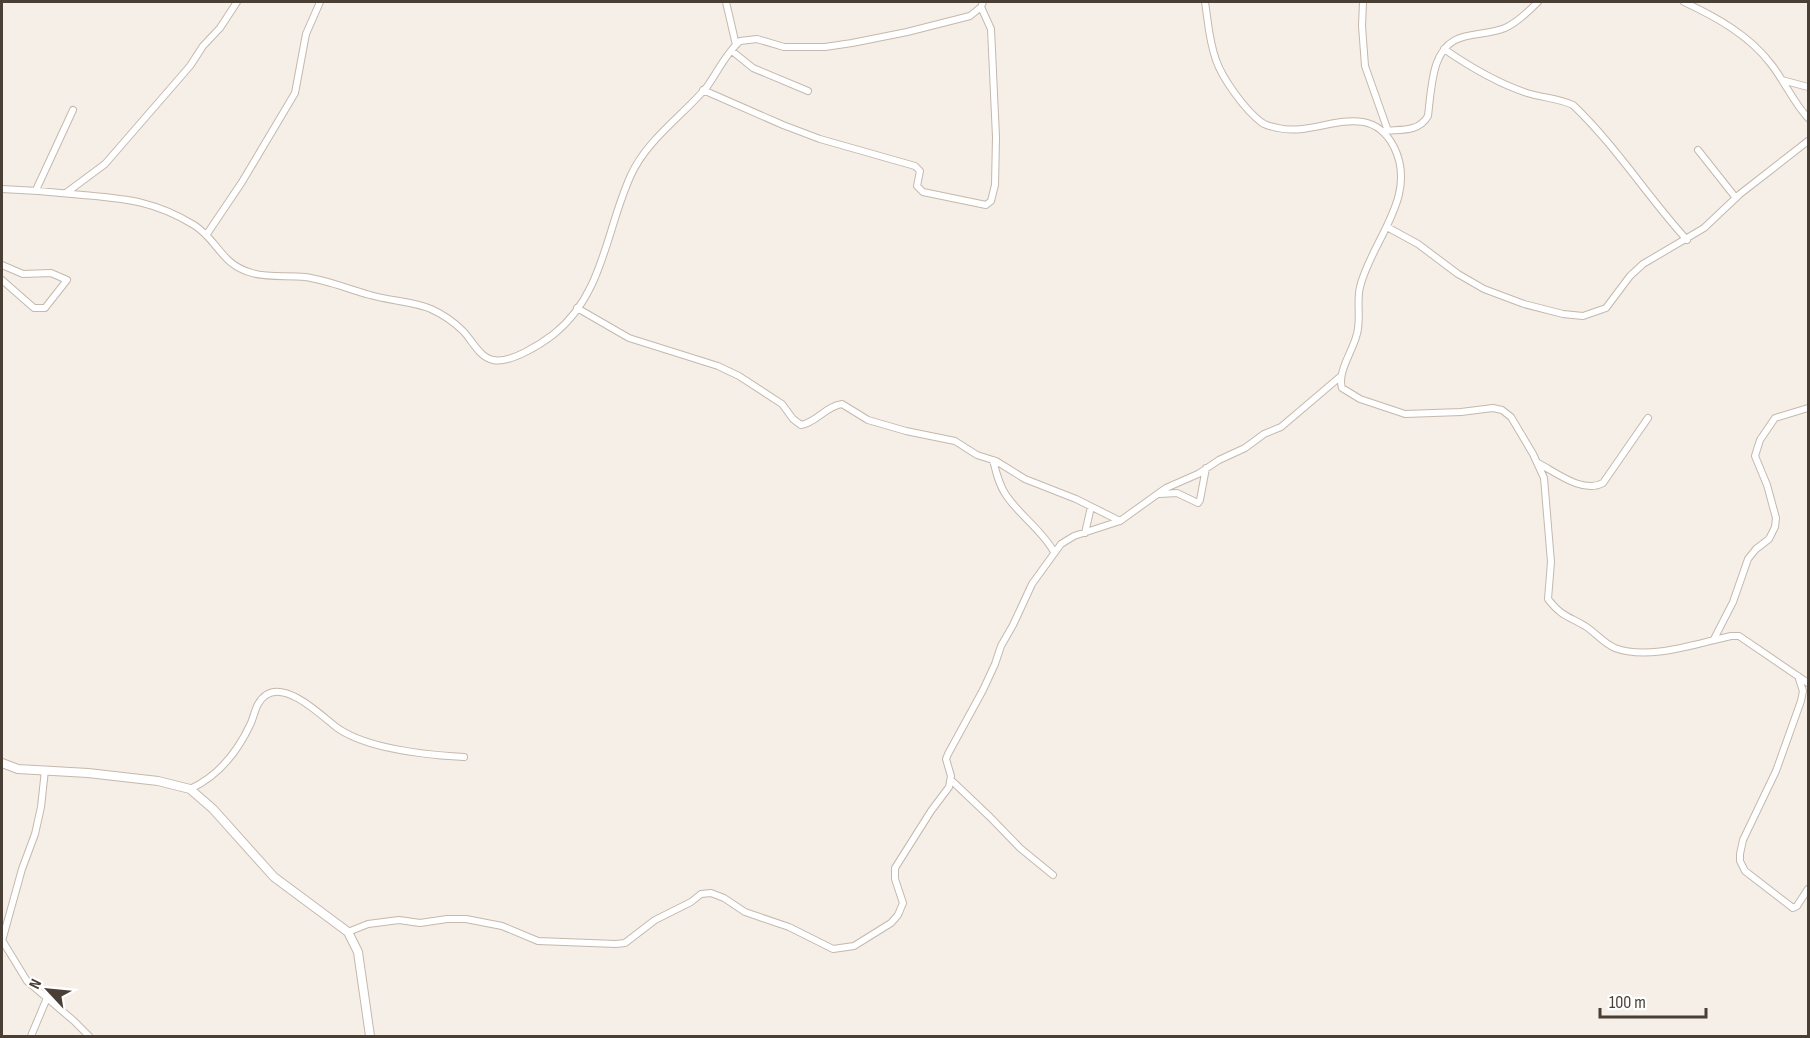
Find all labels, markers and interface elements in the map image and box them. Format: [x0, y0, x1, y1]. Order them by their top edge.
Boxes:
north arrow [18, 960, 78, 1020]
text: N [25, 976, 46, 992]
scale bar [1600, 981, 1706, 1019]
text: 100 m [1609, 992, 1646, 1013]

